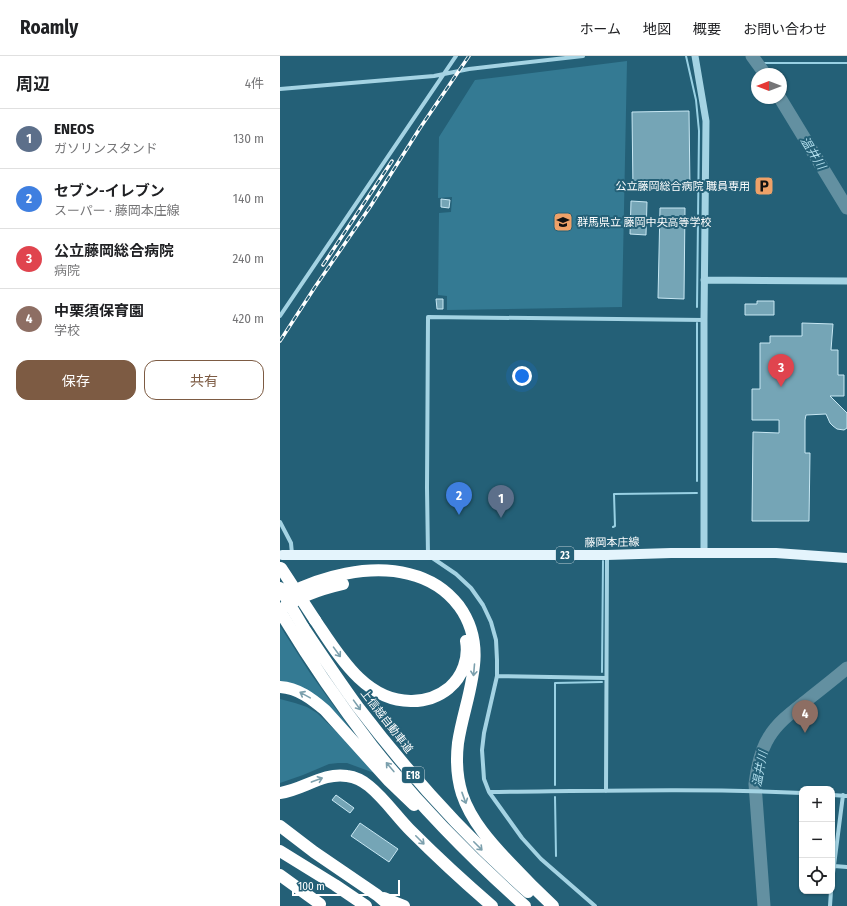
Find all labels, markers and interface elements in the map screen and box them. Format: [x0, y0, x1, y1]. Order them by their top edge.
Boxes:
text: Roamly [20, 16, 78, 39]
text: ホーム [579, 21, 621, 38]
text: 地図 [643, 21, 671, 38]
text: 概要 [693, 21, 721, 38]
text: お問い合わせ [743, 21, 827, 38]
north arrow [751, 68, 787, 104]
text: 周辺 [16, 74, 50, 95]
text: 4件 [245, 76, 264, 91]
text: ENEOS [54, 120, 94, 138]
text: 1 [26, 131, 32, 146]
text: 130 m [233, 131, 264, 146]
water label: 温井川 [798, 134, 830, 174]
text: ガソリンスタンド [54, 141, 158, 156]
parking icon: 公立藤岡総合病院 職員専用 [753, 175, 775, 197]
place label: 公立藤岡総合病院 職員専用 [615, 180, 750, 193]
text: セブン-イレブン [54, 182, 165, 200]
text: 2 [26, 191, 32, 206]
text: 140 m [233, 191, 264, 206]
text: スーパー · 藤岡本庄線 [54, 203, 180, 218]
school or university icon: 群馬県立 藤岡中央高等学校 [552, 211, 574, 233]
place label: 群馬県立 藤岡中央高等学校 [577, 216, 712, 229]
text: 公立藤岡総合病院 [54, 242, 174, 260]
text: 3 [26, 251, 32, 266]
text: 240 m [232, 251, 264, 266]
text: 病院 [54, 263, 80, 278]
text: 中栗須保育園 [54, 302, 144, 320]
text: 4 [26, 311, 32, 326]
text: 420 m [232, 311, 264, 326]
text: 学校 [54, 323, 80, 338]
pin: 3 [768, 354, 794, 387]
button: 保存 [16, 360, 136, 400]
button: 共有 [144, 360, 264, 400]
your location [512, 366, 532, 386]
pin: 2 [446, 482, 472, 515]
pin: 1 [488, 485, 514, 518]
street label: 藤岡本庄線 [584, 536, 640, 549]
road number: 23 [556, 547, 574, 563]
one-way arrow [333, 646, 341, 657]
one-way arrow [470, 664, 478, 677]
street label: 上信越自動車道 [358, 687, 415, 756]
one-way arrow [299, 691, 311, 699]
one-way arrow [353, 700, 361, 711]
pin: 4 [792, 700, 818, 733]
water label: 温井川 [750, 748, 771, 788]
one-way arrow [386, 762, 395, 772]
road number: E18 [402, 767, 424, 783]
one-way arrow [310, 776, 322, 784]
map controls [799, 786, 835, 894]
button: + [799, 786, 835, 822]
one-way arrow [461, 791, 468, 804]
button: − [799, 822, 835, 858]
one-way arrow [415, 835, 425, 845]
one-way arrow [473, 841, 483, 851]
button: locate [799, 858, 835, 894]
scale bar [292, 878, 400, 897]
text: 100 m [298, 880, 325, 893]

